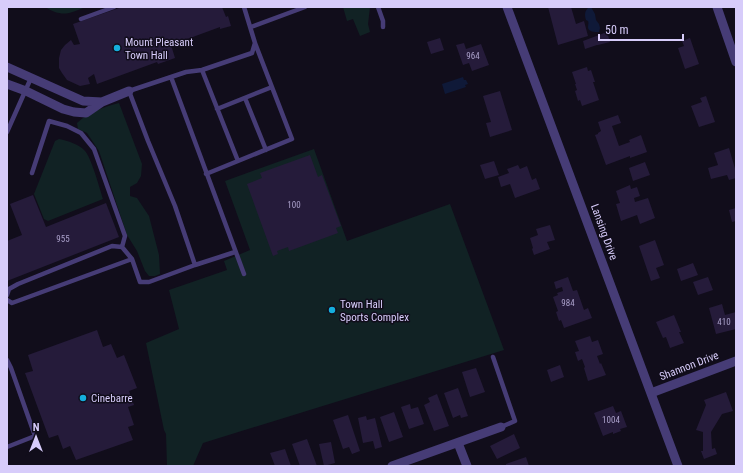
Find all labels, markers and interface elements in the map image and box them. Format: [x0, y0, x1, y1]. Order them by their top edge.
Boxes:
scale bar [599, 16, 683, 42]
text: 50 m [605, 23, 629, 37]
place label: Mount Pleasant Town Hall [125, 36, 193, 62]
marker: Mount Pleasant Town Hall [112, 43, 122, 53]
house number: 964 [466, 51, 480, 61]
house number: 100 [287, 200, 301, 210]
street label: Lansing Drive [588, 202, 620, 262]
house number: 955 [56, 234, 70, 244]
place label: Town Hall Sports Complex [340, 298, 409, 324]
house number: 984 [561, 298, 575, 308]
marker: Town Hall Sports Complex [327, 305, 337, 315]
house number: 410 [717, 317, 731, 327]
street label: Shannon Drive [658, 349, 720, 383]
place label: Cinebarre [91, 392, 133, 405]
marker: Cinebarre [78, 393, 88, 403]
house number: 1004 [602, 415, 620, 425]
north arrow [16, 417, 56, 457]
text: N [33, 421, 40, 434]

